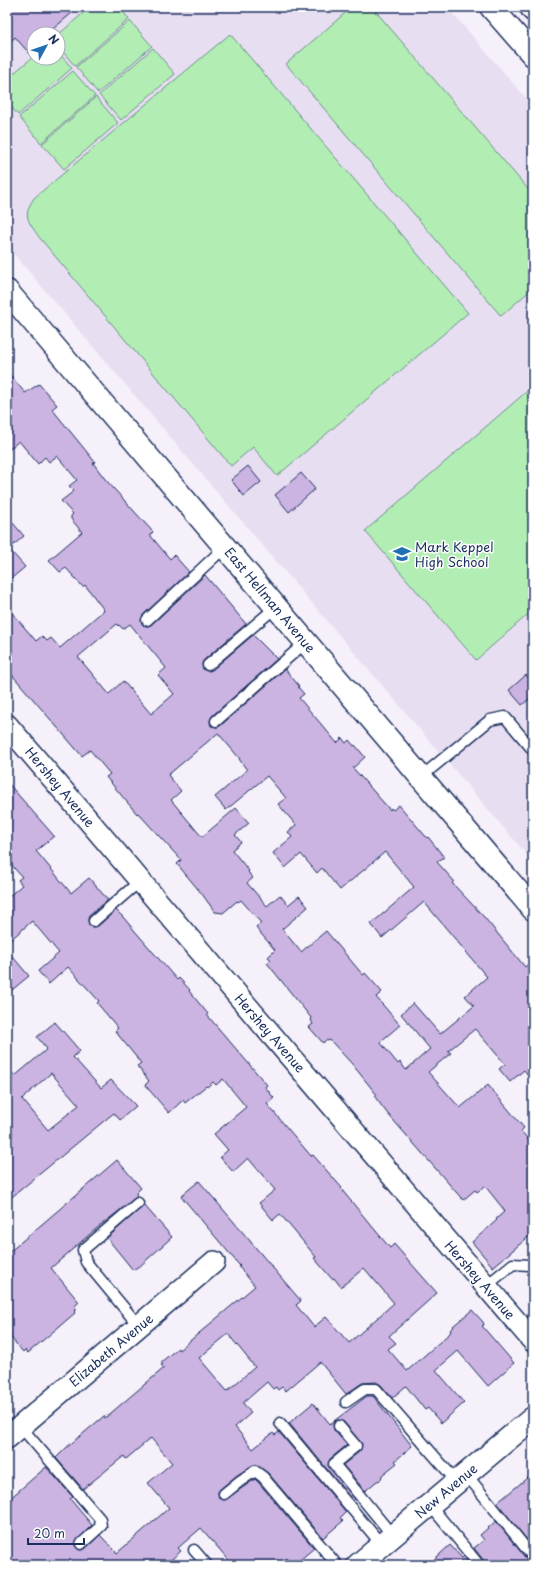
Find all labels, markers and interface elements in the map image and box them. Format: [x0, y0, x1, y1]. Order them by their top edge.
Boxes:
north arrow [26, 26, 66, 66]
text: N [45, 30, 64, 48]
place label: Mark Keppel High School [415, 537, 494, 571]
street label: East Hellman Avenue [221, 543, 320, 656]
school or university icon: Mark Keppel High School [392, 544, 412, 564]
street label: Hershey Avenue [21, 743, 100, 831]
street label: Hershey Avenue [231, 989, 310, 1076]
street label: Hershey Avenue [441, 1236, 520, 1323]
street label: Elizabeth Avenue [65, 1309, 157, 1390]
street label: New Avenue [410, 1459, 481, 1522]
scale bar [28, 1520, 84, 1546]
text: 20 m [34, 1524, 65, 1542]

